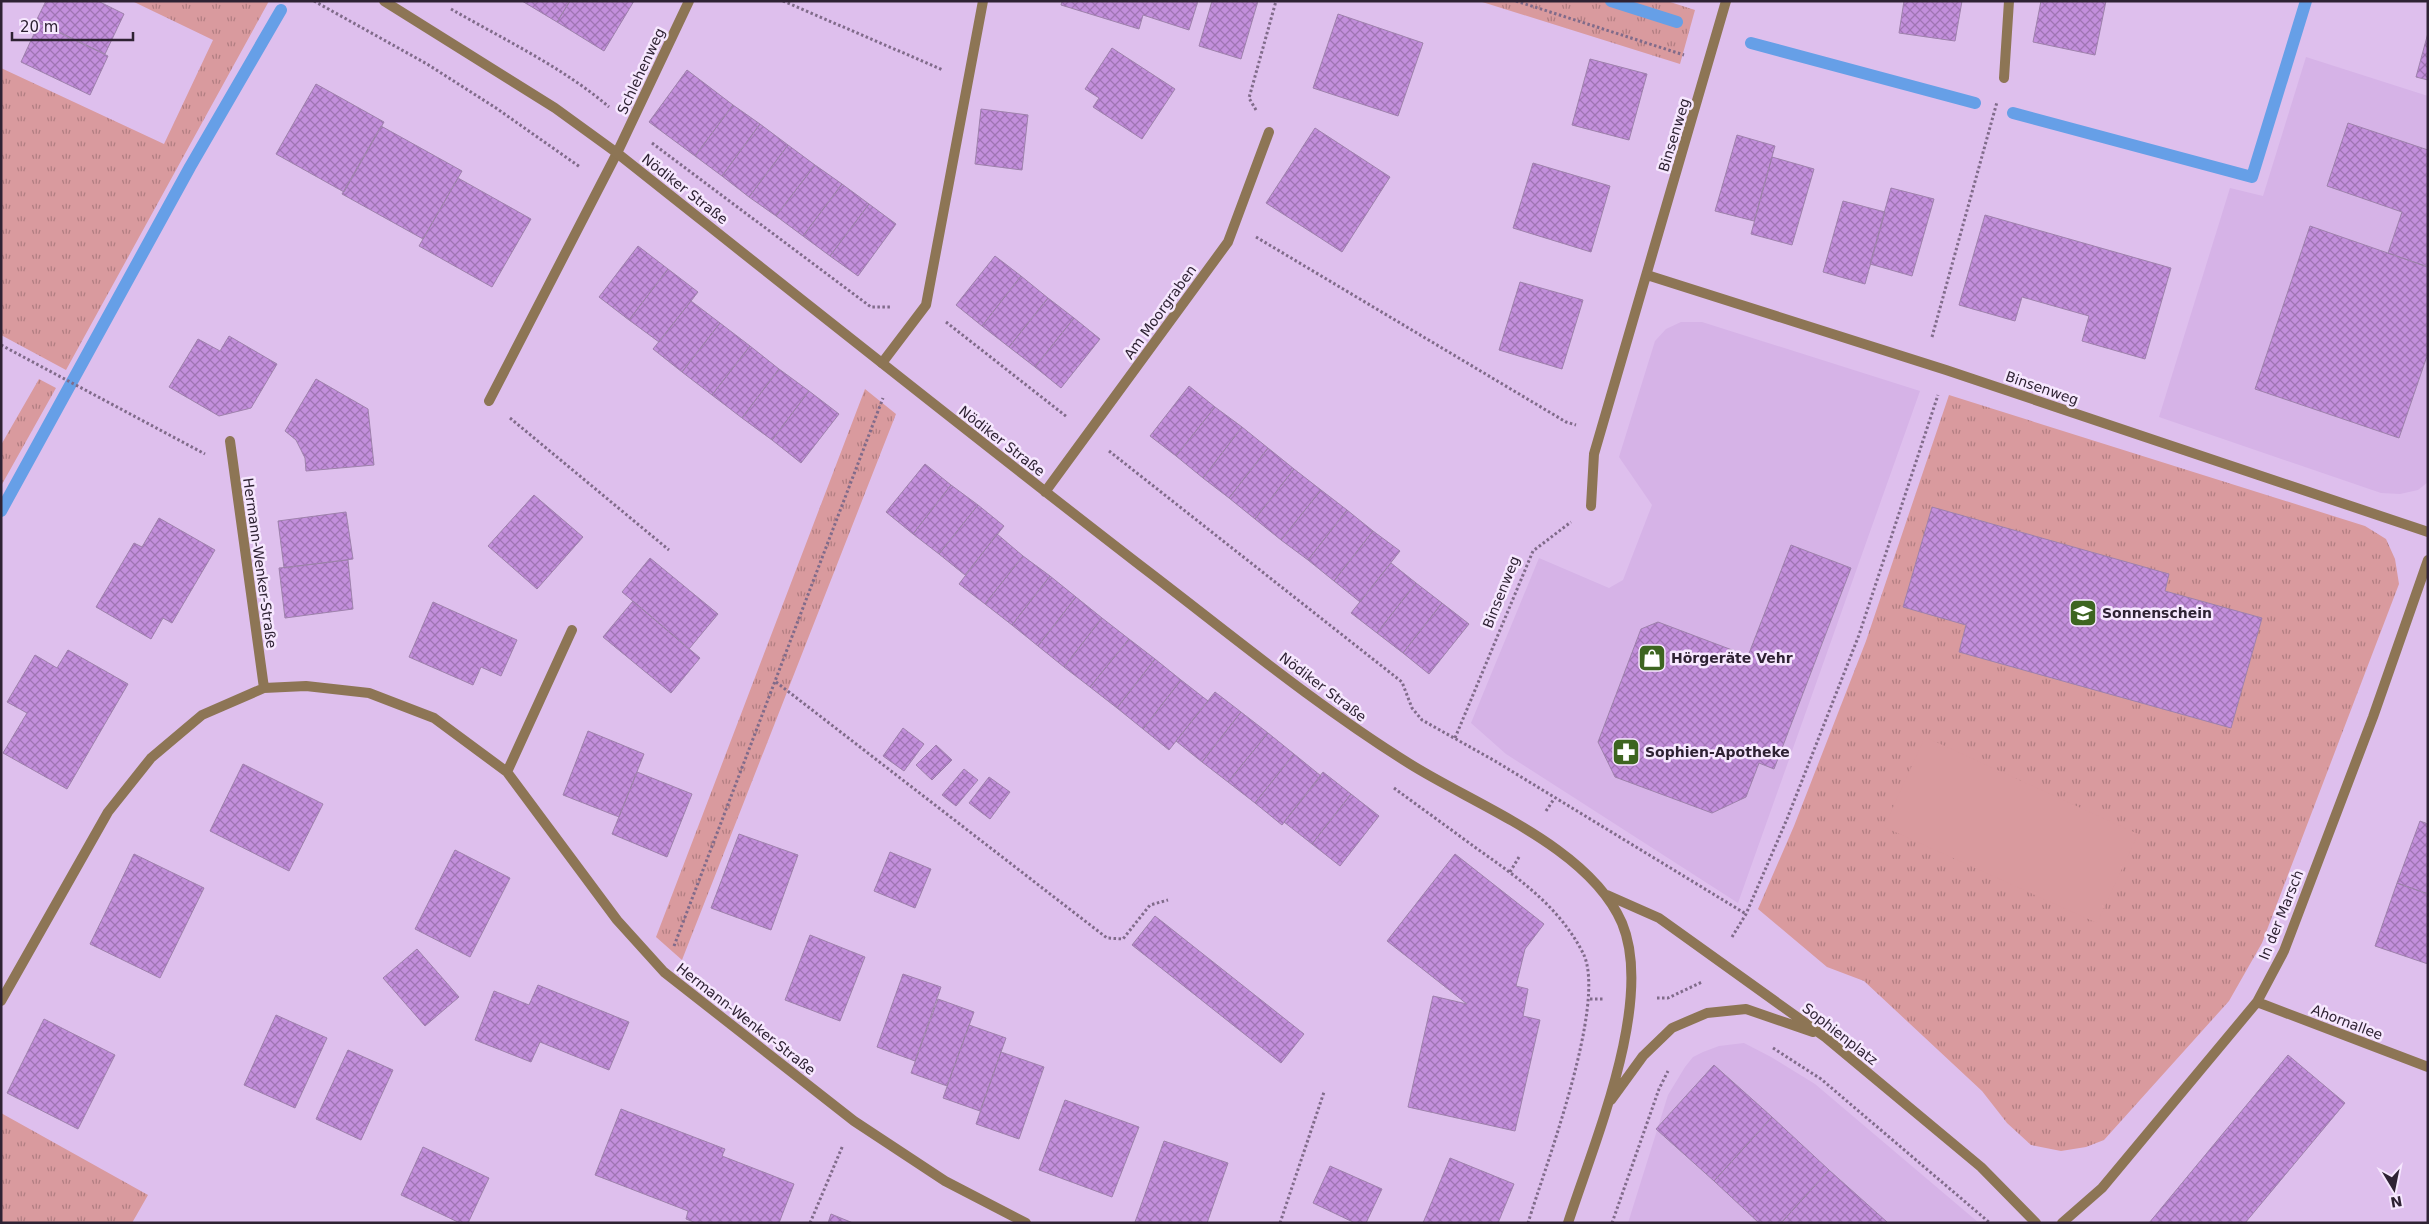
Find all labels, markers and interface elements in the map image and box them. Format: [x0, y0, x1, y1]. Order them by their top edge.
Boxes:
scale bar [12, 10, 134, 42]
text: 20 m [20, 18, 58, 36]
street label: Schlehenweg [614, 25, 668, 117]
street label: Binsenweg [1655, 96, 1693, 174]
street label: Nödiker Straße [639, 151, 731, 227]
street label: Am Moorgraben [1121, 262, 1199, 362]
street label: Binsenweg [2003, 368, 2081, 408]
street label: Nödiker Straße [956, 403, 1048, 479]
street label: Hermann-Wenker-Straße [240, 477, 280, 649]
street label: Binsenweg [1479, 554, 1523, 630]
school or university icon: Sonnenschein [2068, 598, 2098, 628]
place label: Sonnenschein [2102, 605, 2212, 621]
shop icon: Hörgeräte Vehr [1637, 643, 1667, 673]
street label: Nödiker Straße [1277, 649, 1369, 725]
place label: Hörgeräte Vehr [1671, 650, 1793, 666]
pharmacy icon: Sophien-Apotheke [1611, 737, 1641, 767]
place label: Sophien-Apotheke [1645, 744, 1790, 760]
street label: In der Marsch [2256, 868, 2306, 962]
street label: Hermann-Wenker-Straße [673, 960, 819, 1078]
street label: Sophienplatz [1799, 1000, 1881, 1068]
street label: Ahornallee [2309, 1001, 2385, 1043]
north arrow [2369, 1164, 2419, 1214]
text: N [2389, 1193, 2403, 1211]

